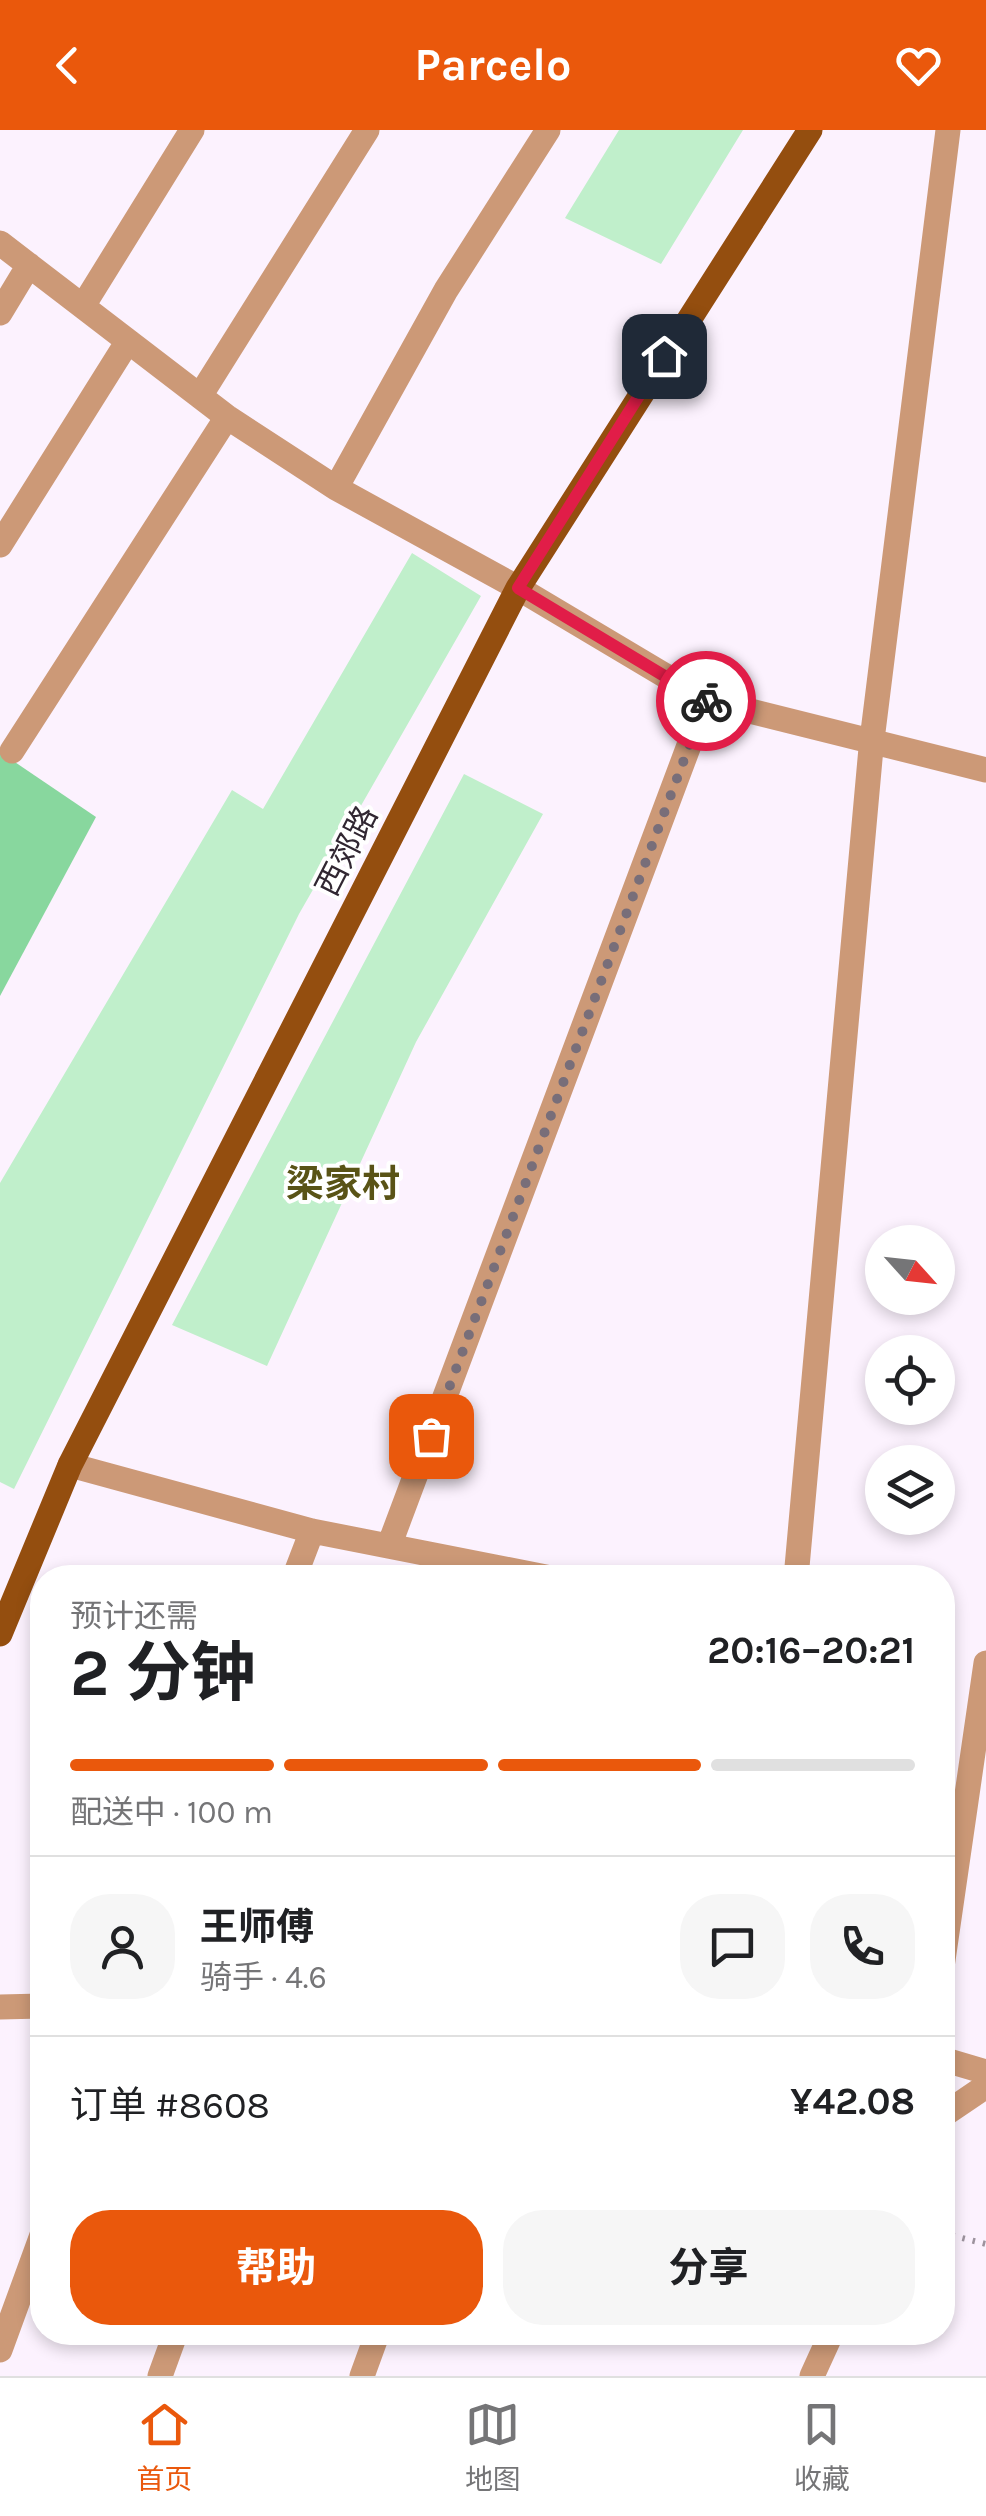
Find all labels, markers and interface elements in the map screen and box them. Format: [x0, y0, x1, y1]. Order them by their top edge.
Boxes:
icon: back [40, 38, 95, 93]
icon: heart [891, 38, 946, 93]
text: Parcelo [415, 39, 571, 91]
pin [622, 314, 707, 399]
icon: home [637, 329, 692, 384]
courier [656, 651, 756, 751]
icon: bike [679, 674, 734, 729]
street label: 西郊路 [309, 800, 385, 902]
district label: 梁家村 [286, 1162, 400, 1207]
north arrow [865, 1225, 955, 1315]
map controls [865, 1225, 955, 1535]
button: locate [865, 1335, 955, 1425]
pin [389, 1394, 474, 1479]
icon: bag [404, 1409, 459, 1464]
button: layers [865, 1445, 955, 1535]
text: 预计还需 [70, 1598, 198, 1635]
text: 20:16–20:21 [707, 1628, 915, 1673]
text: 2 分钟 [70, 1635, 256, 1711]
text: 配送中 · 100 m [70, 1794, 273, 1831]
button: person [70, 1894, 175, 1999]
button: chat [680, 1894, 785, 1999]
button: phone [810, 1894, 915, 1999]
text: 王师傅 [200, 1905, 314, 1950]
text: 骑手 · 4.6 [200, 1959, 327, 1996]
text: ¥42.08 [790, 2079, 915, 2124]
text: 订单 #8608 [70, 2083, 270, 2128]
button: 帮助 [70, 2210, 483, 2325]
button: 分享 [503, 2210, 915, 2325]
tab: 首页 [136, 2397, 192, 2497]
tab: 地图 [465, 2397, 521, 2497]
tab: 收藏 [794, 2397, 850, 2497]

